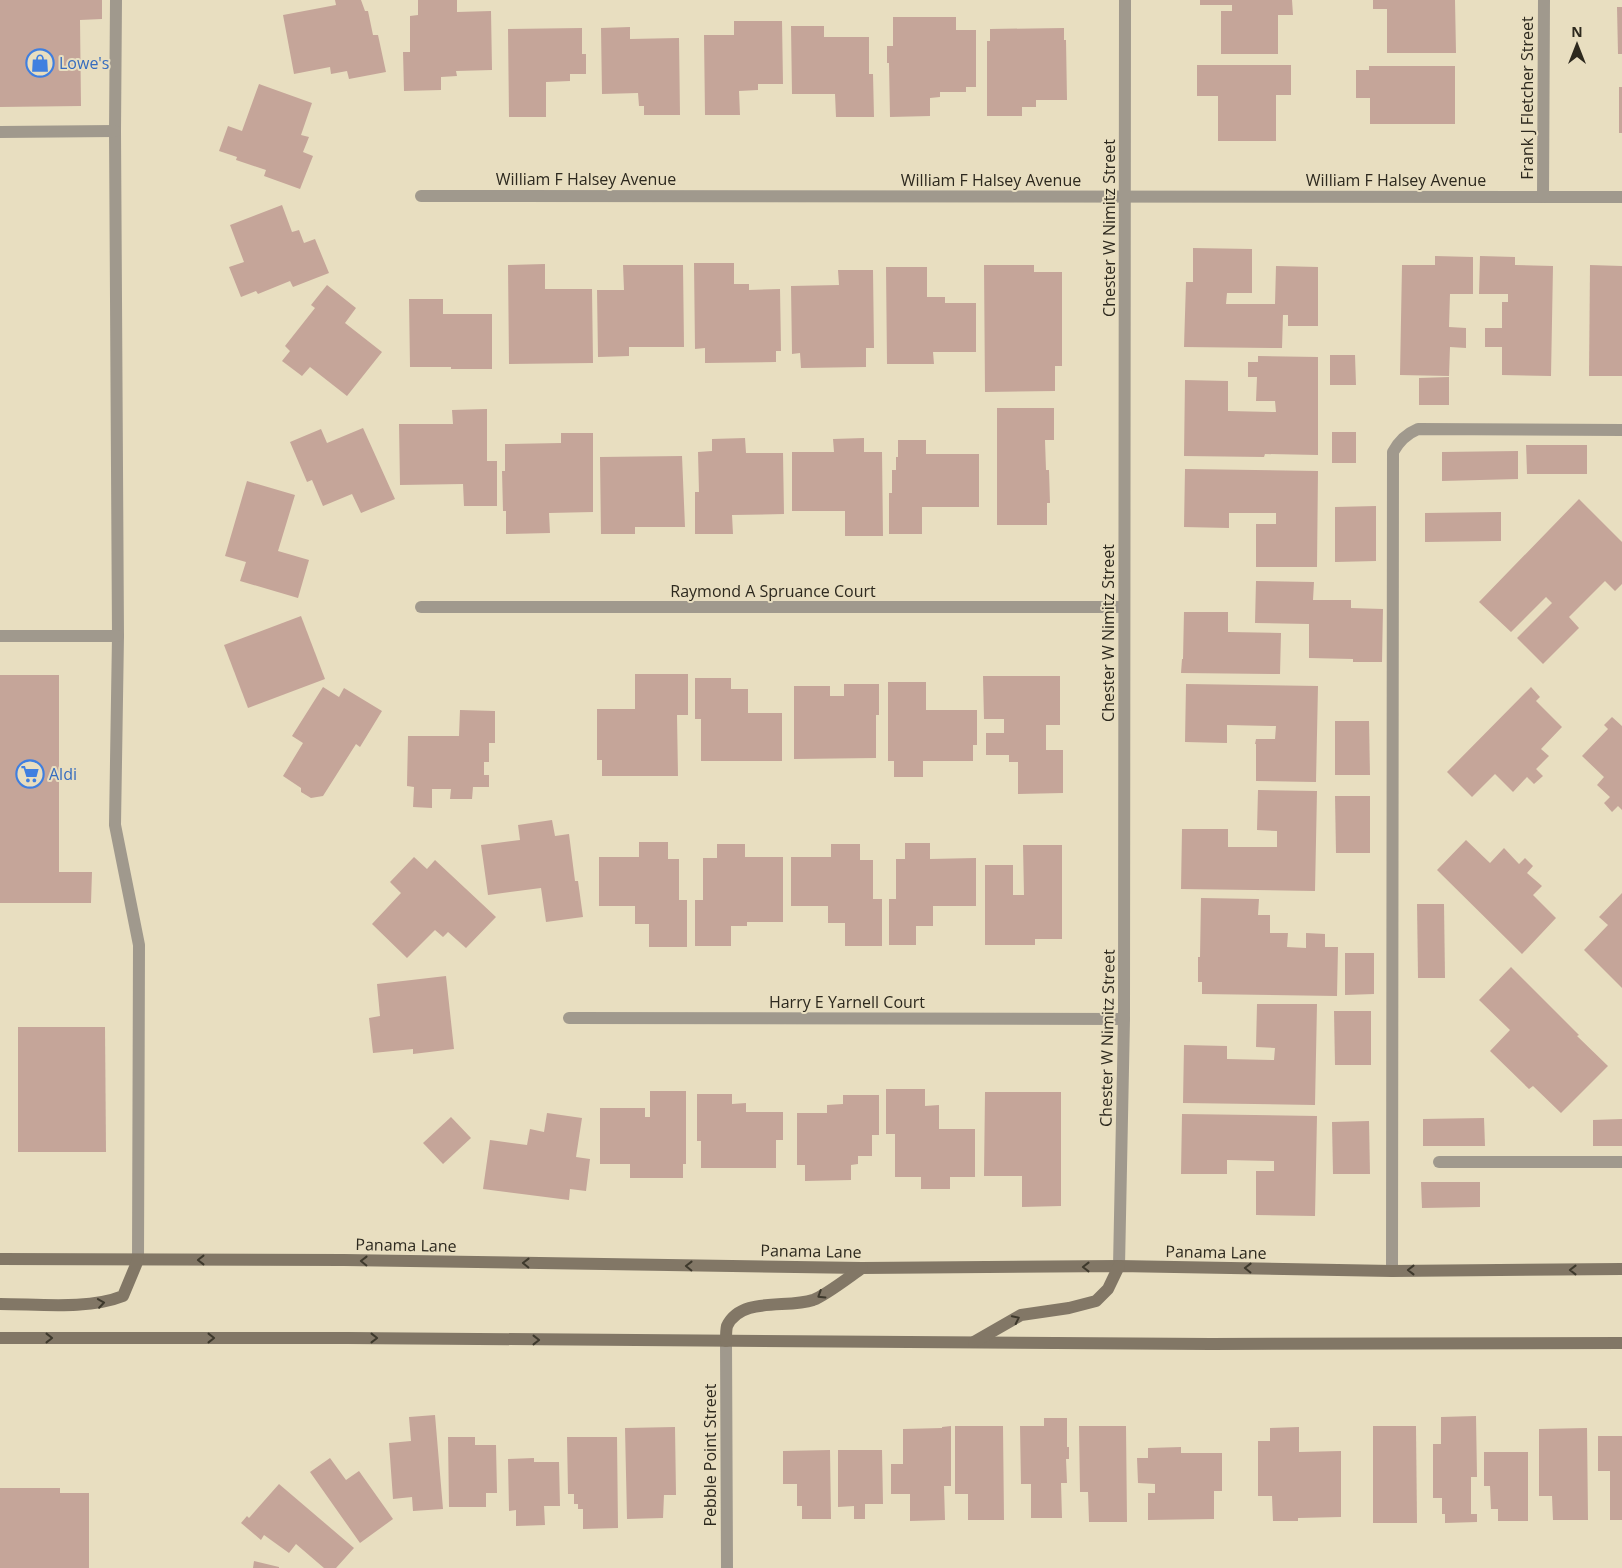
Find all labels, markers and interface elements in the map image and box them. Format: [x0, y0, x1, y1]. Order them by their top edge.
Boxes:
street label: Frank J Fletcher Street [1516, 16, 1538, 180]
north arrow [1552, 20, 1602, 70]
text: N [1571, 22, 1583, 41]
shop icon: Lowe's [25, 48, 55, 78]
place label: Lowe's [59, 52, 110, 74]
street label: Chester W Nimitz Street [1098, 139, 1120, 317]
street label: William F Halsey Avenue [496, 168, 676, 190]
street label: William F Halsey Avenue [901, 169, 1081, 191]
street label: William F Halsey Avenue [1306, 169, 1486, 191]
street label: Chester W Nimitz Street [1097, 544, 1119, 722]
street label: Raymond A Spruance Court [670, 580, 876, 602]
supermarket icon: Aldi [15, 759, 45, 789]
place label: Aldi [49, 763, 77, 785]
street label: Chester W Nimitz Street [1094, 949, 1120, 1127]
street label: Harry E Yarnell Court [769, 991, 925, 1013]
street label: Panama Lane [355, 1233, 457, 1257]
street label: Panama Lane [760, 1239, 862, 1263]
street label: Panama Lane [1165, 1240, 1267, 1264]
one-way arrow [197, 1255, 205, 1265]
one-way arrow [360, 1256, 368, 1266]
one-way arrow [522, 1258, 530, 1268]
one-way arrow [685, 1260, 693, 1271]
one-way arrow [1082, 1262, 1090, 1272]
one-way arrow [1244, 1263, 1252, 1273]
one-way arrow [1407, 1265, 1415, 1276]
one-way arrow [1569, 1265, 1577, 1275]
one-way arrow [817, 1288, 826, 1298]
one-way arrow [97, 1298, 105, 1308]
one-way arrow [1011, 1315, 1020, 1325]
one-way arrow [45, 1333, 53, 1343]
one-way arrow [208, 1333, 215, 1343]
one-way arrow [370, 1333, 378, 1344]
one-way arrow [532, 1335, 540, 1345]
street label: Pebble Point Street [699, 1383, 721, 1527]

